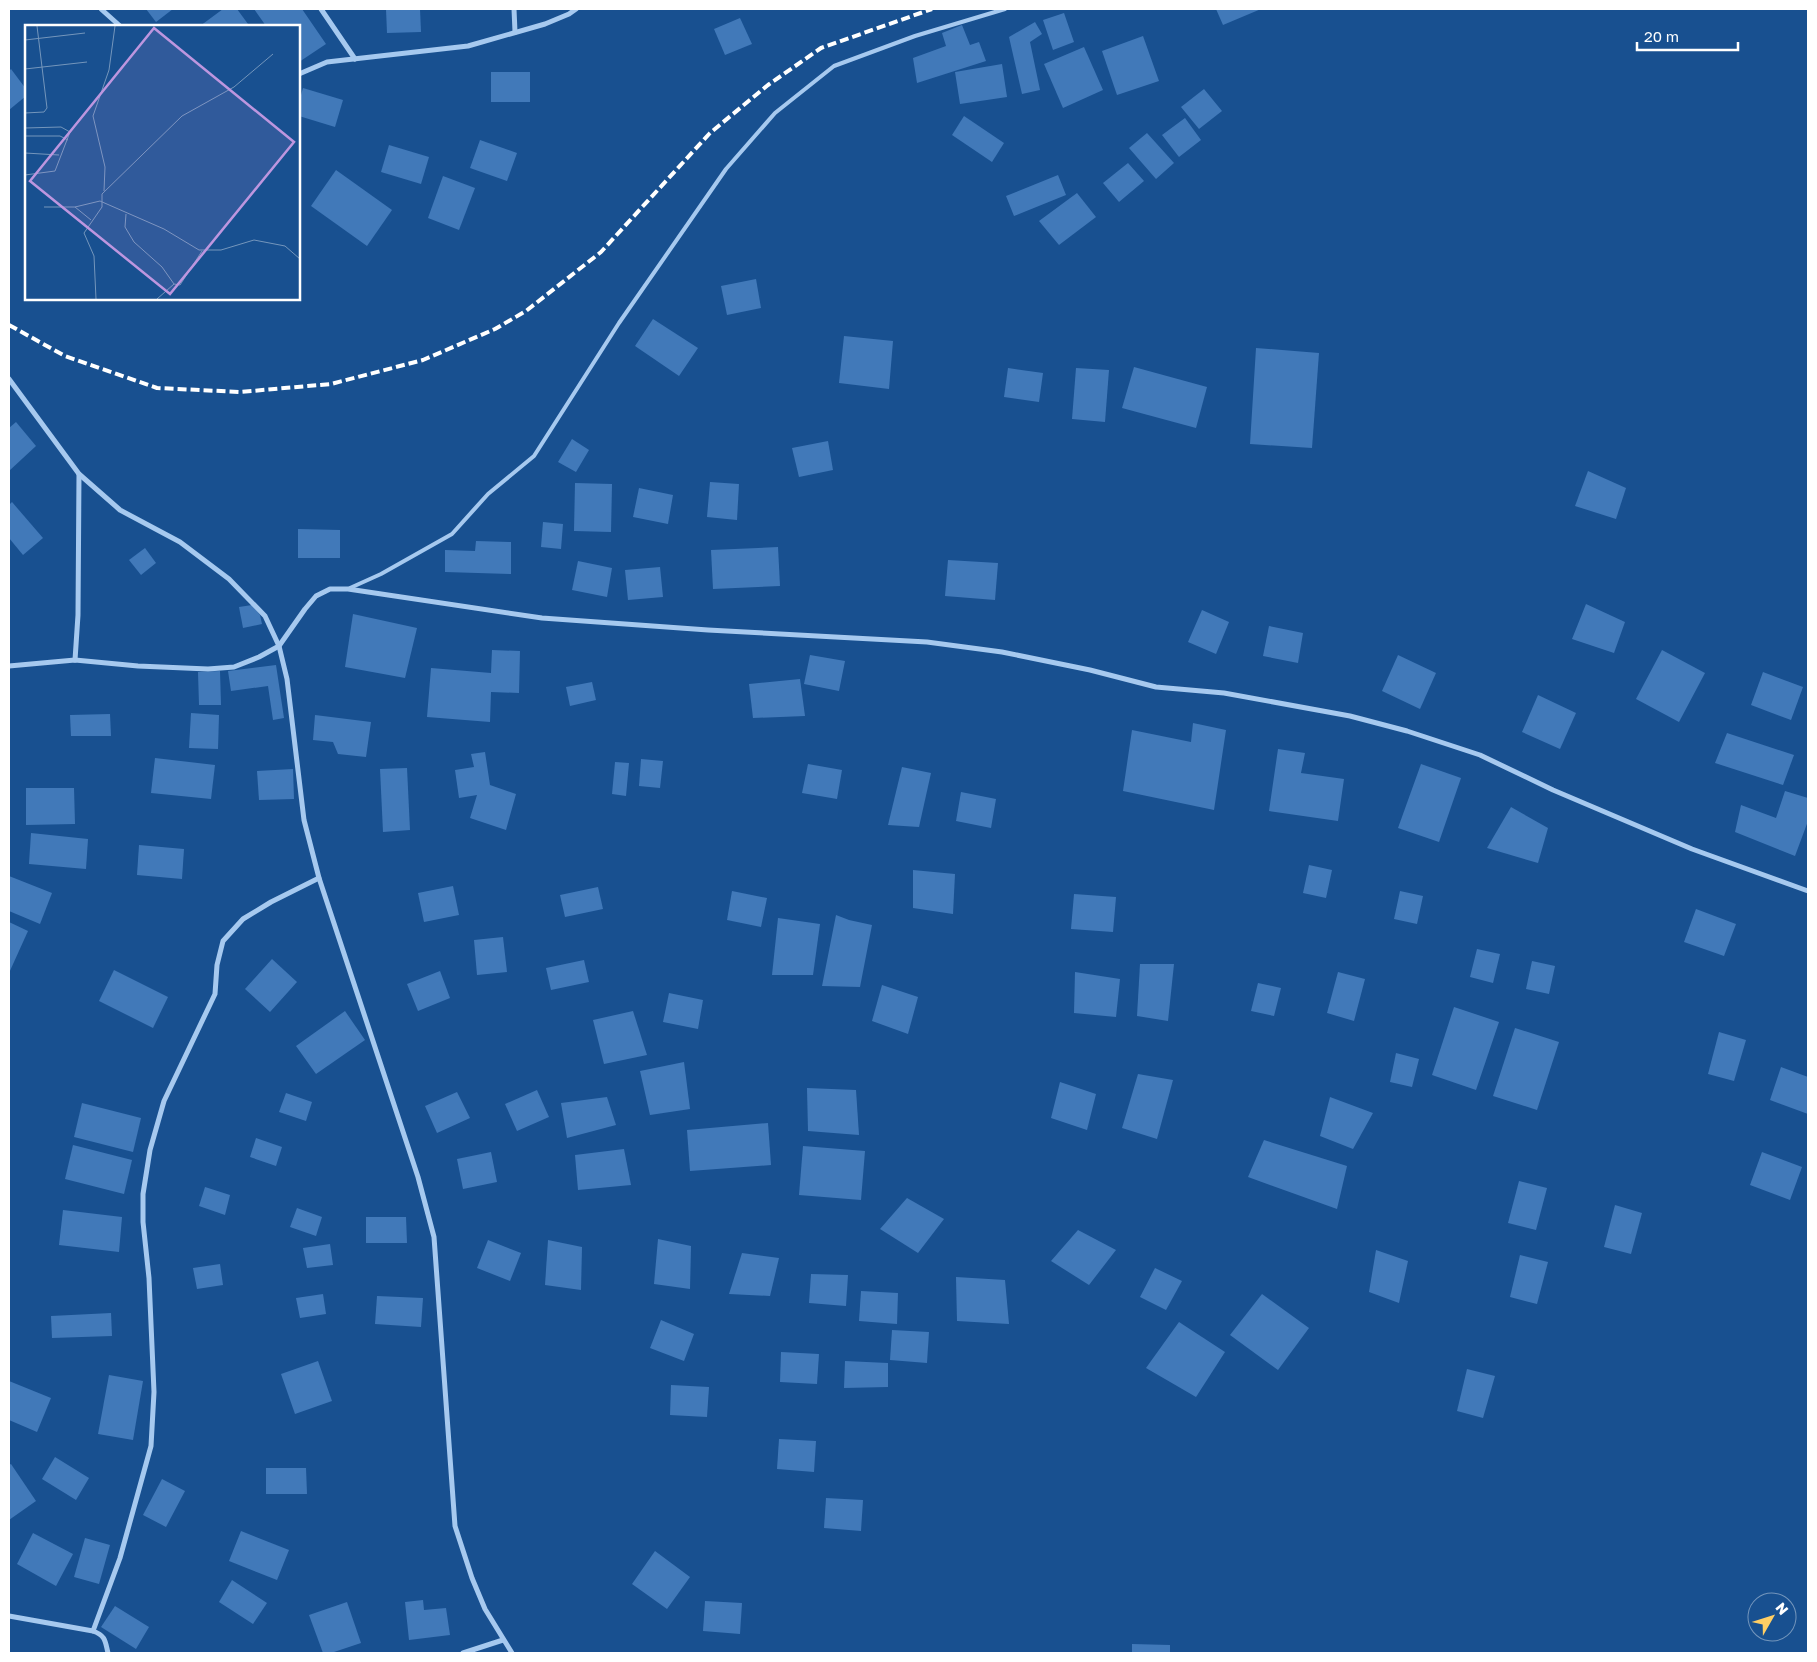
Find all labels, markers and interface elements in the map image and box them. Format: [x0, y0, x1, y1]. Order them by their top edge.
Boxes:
scale bar [1637, 20, 1738, 52]
inset map [25, 25, 300, 300]
text: 20 m [1644, 27, 1679, 45]
north arrow [1747, 1592, 1797, 1642]
text: N [1773, 1599, 1792, 1618]

